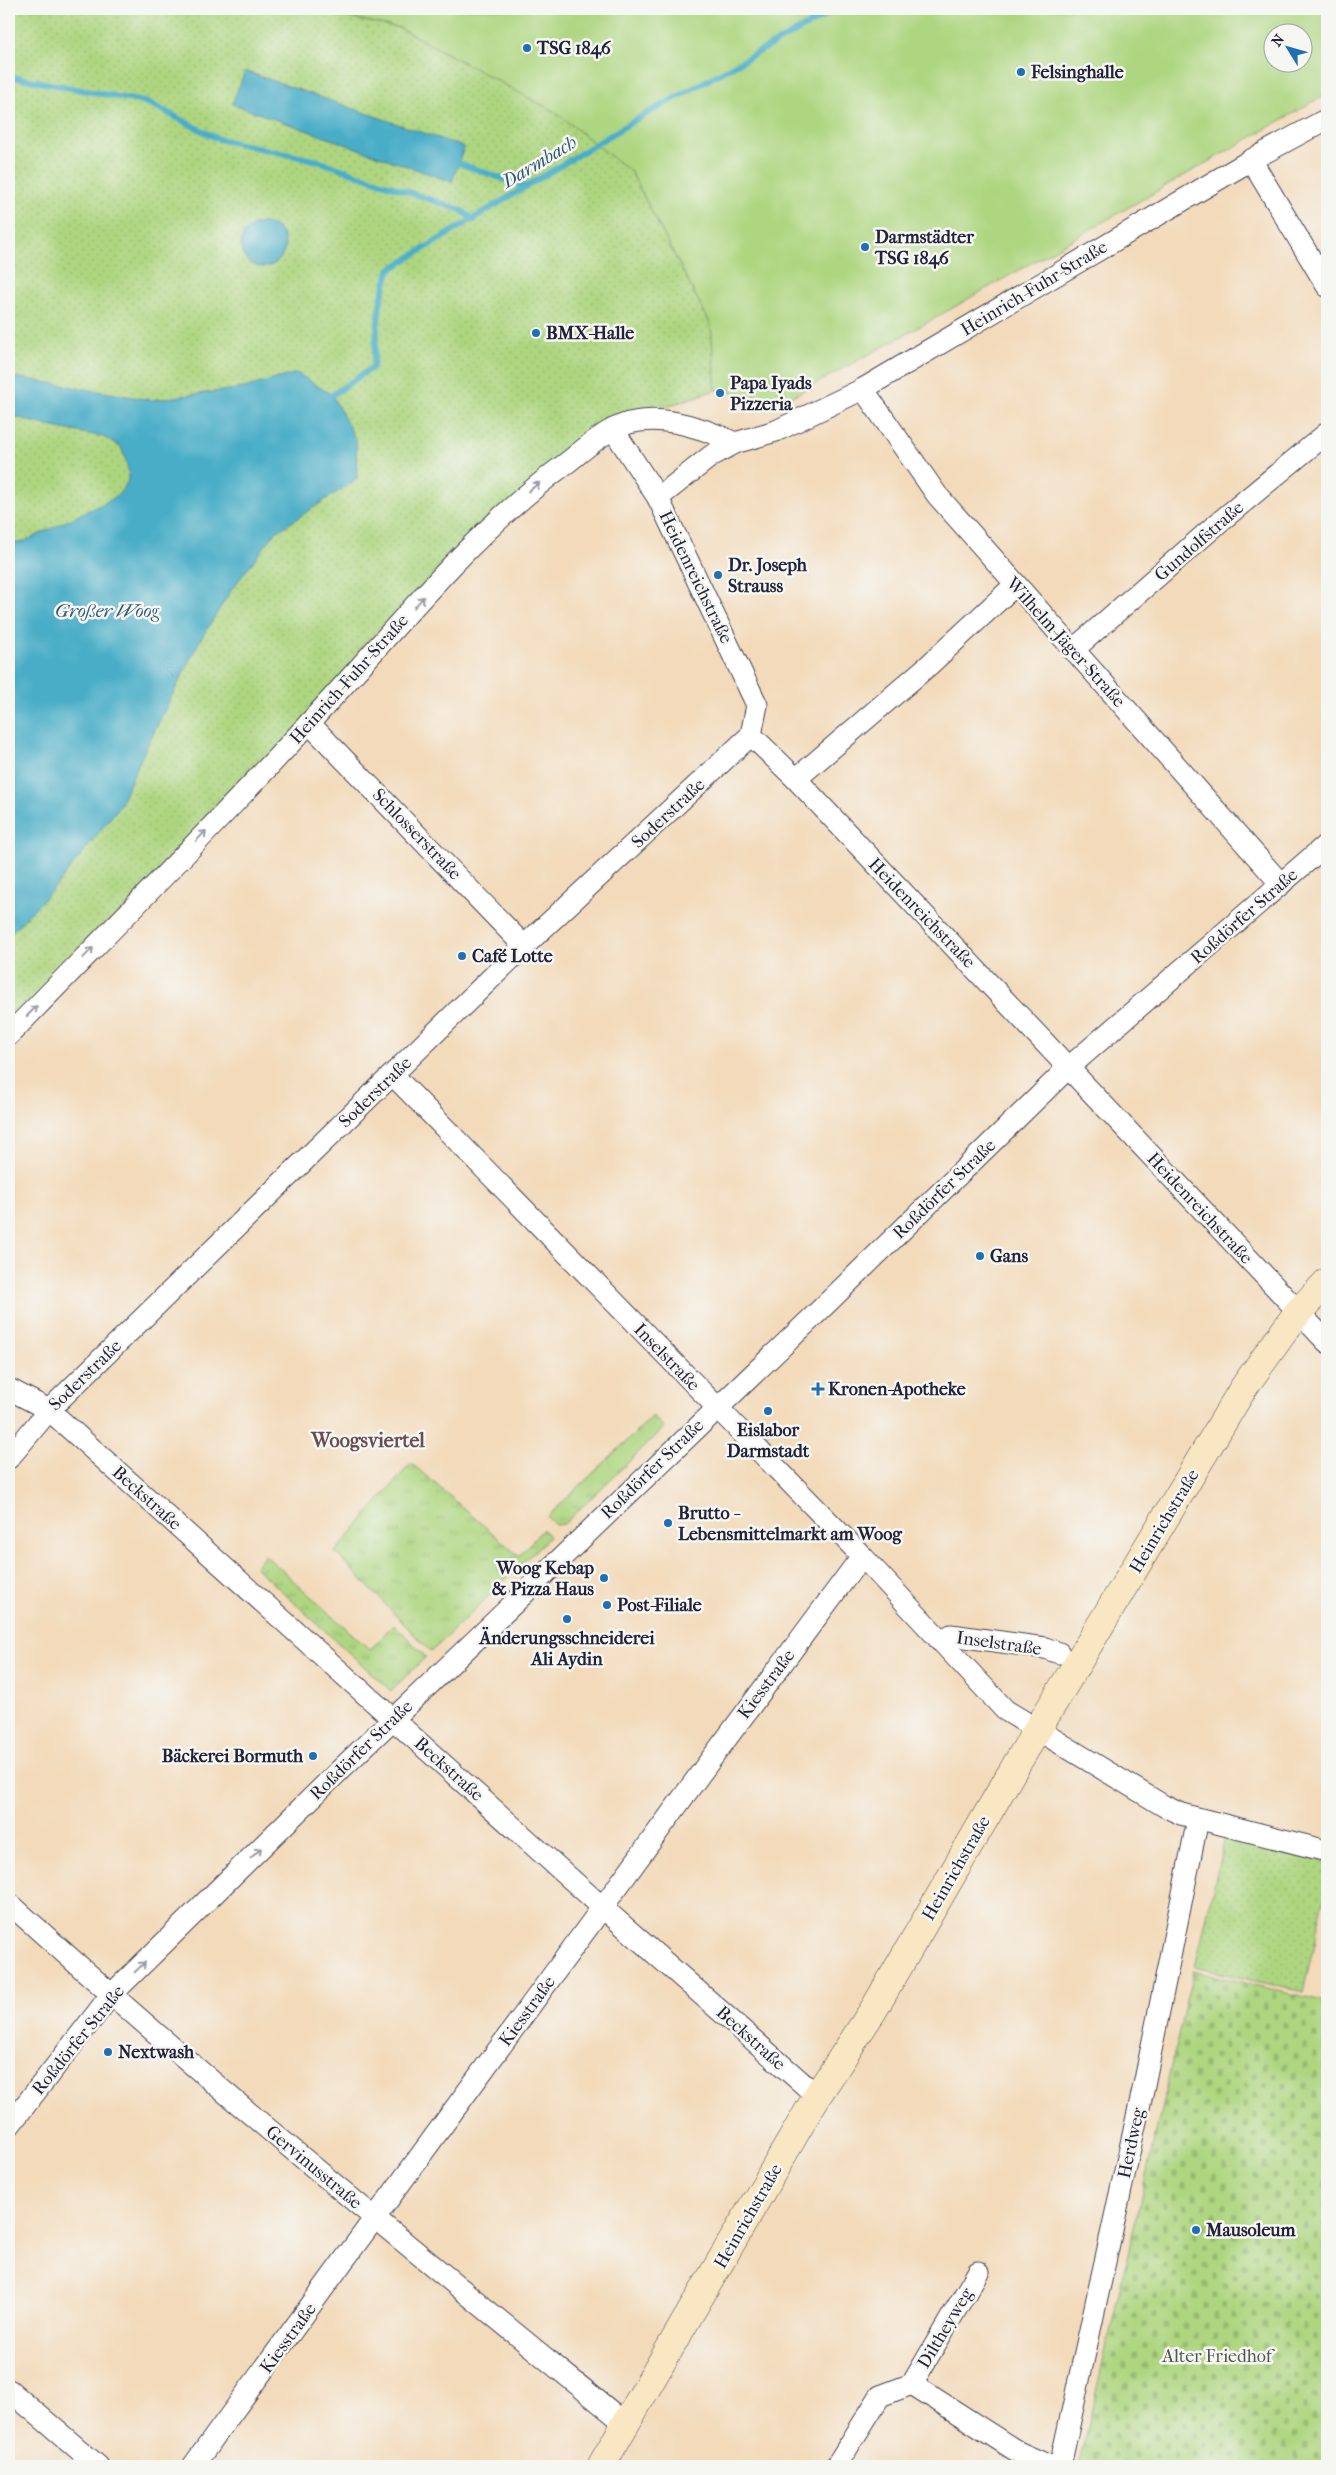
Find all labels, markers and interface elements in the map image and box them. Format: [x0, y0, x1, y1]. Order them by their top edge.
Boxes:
north arrow [1264, 22, 1314, 72]
text: N [1268, 31, 1288, 50]
place label: TSG 1846 [536, 38, 612, 59]
marker: TSG 1846 [521, 42, 533, 54]
place label: Felsinghalle [1030, 62, 1124, 83]
marker: Felsinghalle [1015, 66, 1027, 78]
water label: Darmbach [497, 131, 581, 194]
place label: Darmstädter TSG 1846 [874, 227, 974, 269]
street label: Heinrich-Fuhr-Straße [957, 236, 1111, 340]
marker: Darmstädter TSG 1846 [859, 241, 871, 253]
place label: BMX-Halle [546, 323, 634, 344]
marker: BMX-Halle [530, 327, 542, 339]
place label: Papa Iyads Pizzeria [730, 373, 812, 415]
marker: Papa Iyads Pizzeria [714, 387, 726, 399]
one-way arrow [527, 482, 541, 492]
street label: Gundolfstraße [1151, 497, 1248, 586]
street label: Heidenreichstraße [654, 508, 737, 647]
place label: Dr. Joseph Strauss [728, 555, 808, 597]
marker: Dr. Joseph Strauss [712, 569, 724, 581]
street label: Wilhelm-Jäger-Straße [1001, 572, 1130, 712]
one-way arrow [413, 595, 425, 608]
water label: Großer Woog [55, 600, 160, 622]
street label: Heinrich-Fuhr-Straße [286, 610, 413, 748]
street label: Soderstraße [627, 774, 709, 853]
street label: Schlosserstraße [368, 784, 466, 884]
one-way arrow [195, 830, 207, 842]
street label: Heidenreichstraße [864, 854, 980, 973]
street label: Roßdörfer Straße [1187, 864, 1302, 968]
place label: Café Lotte [472, 946, 553, 967]
one-way arrow [82, 947, 94, 959]
marker: Café Lotte [456, 950, 468, 962]
one-way arrow [26, 1005, 38, 1018]
street label: Soderstraße [335, 1053, 416, 1132]
street label: Roßdörfer Straße [889, 1135, 1000, 1244]
street label: Heidenreichstraße [1143, 1148, 1257, 1268]
place label: Gans [990, 1246, 1029, 1267]
marker: Gans [974, 1250, 986, 1262]
street label: Inselstraße [629, 1319, 704, 1396]
street label: Soderstraße [45, 1336, 126, 1415]
place label: Kronen-Apotheke [828, 1379, 966, 1400]
marker: Kronen-Apotheke [812, 1383, 824, 1395]
marker: Eislabor Darmstadt [762, 1405, 774, 1417]
street label: Roßdörfer Straße [597, 1415, 708, 1524]
place label: Eislabor Darmstadt [727, 1420, 810, 1462]
district label: Woogsviertel [310, 1429, 425, 1452]
street label: Beckstraße [108, 1462, 186, 1535]
street label: Heinrichstraße [1125, 1465, 1204, 1577]
place label: Brutto - Lebensmittelmarkt am Woog [678, 1503, 903, 1545]
marker: Brutto - Lebensmittelmarkt am Woog [662, 1517, 674, 1529]
place label: Woog Kebap & Pizza Haus [492, 1558, 594, 1600]
marker: Woog Kebap & Pizza Haus [598, 1572, 610, 1584]
place label: Post-Filiale [617, 1595, 702, 1616]
marker: Post-Filiale [601, 1599, 613, 1611]
marker: Änderungsschneiderei Ali Aydin [561, 1613, 573, 1625]
place label: Änderungsschneiderei Ali Aydin [479, 1626, 655, 1670]
street label: Inselstraße [955, 1627, 1043, 1660]
street label: Kiesstraße [733, 1645, 799, 1723]
street label: Roßdörfer Straße [306, 1696, 417, 1805]
street label: Beckstraße [410, 1733, 488, 1806]
place label: Bäckerei Bormuth [162, 1746, 304, 1767]
marker: Bäckerei Bormuth [307, 1750, 319, 1762]
street label: Heinrichstraße [918, 1812, 995, 1924]
one-way arrow [249, 1847, 262, 1859]
one-way arrow [133, 1961, 146, 1973]
street label: Kiesstraße [495, 1972, 560, 2050]
street label: Roßdörfer Straße [28, 1981, 129, 2099]
street label: Beckstraße [712, 2002, 790, 2075]
place label: Nextwash [118, 2042, 195, 2063]
marker: Nextwash [102, 2046, 114, 2058]
street label: Herdweg [1114, 2106, 1149, 2180]
street label: Gervinusstraße [262, 2121, 366, 2214]
street label: Heinrichstraße [710, 2160, 787, 2272]
place label: Mausoleum [1205, 2220, 1296, 2241]
marker: Mausoleum [1190, 2224, 1202, 2236]
street label: Diltheyweg [913, 2284, 978, 2372]
street label: Kiesstraße [256, 2299, 321, 2377]
park label: Alter Friedhof [1161, 2346, 1276, 2367]

